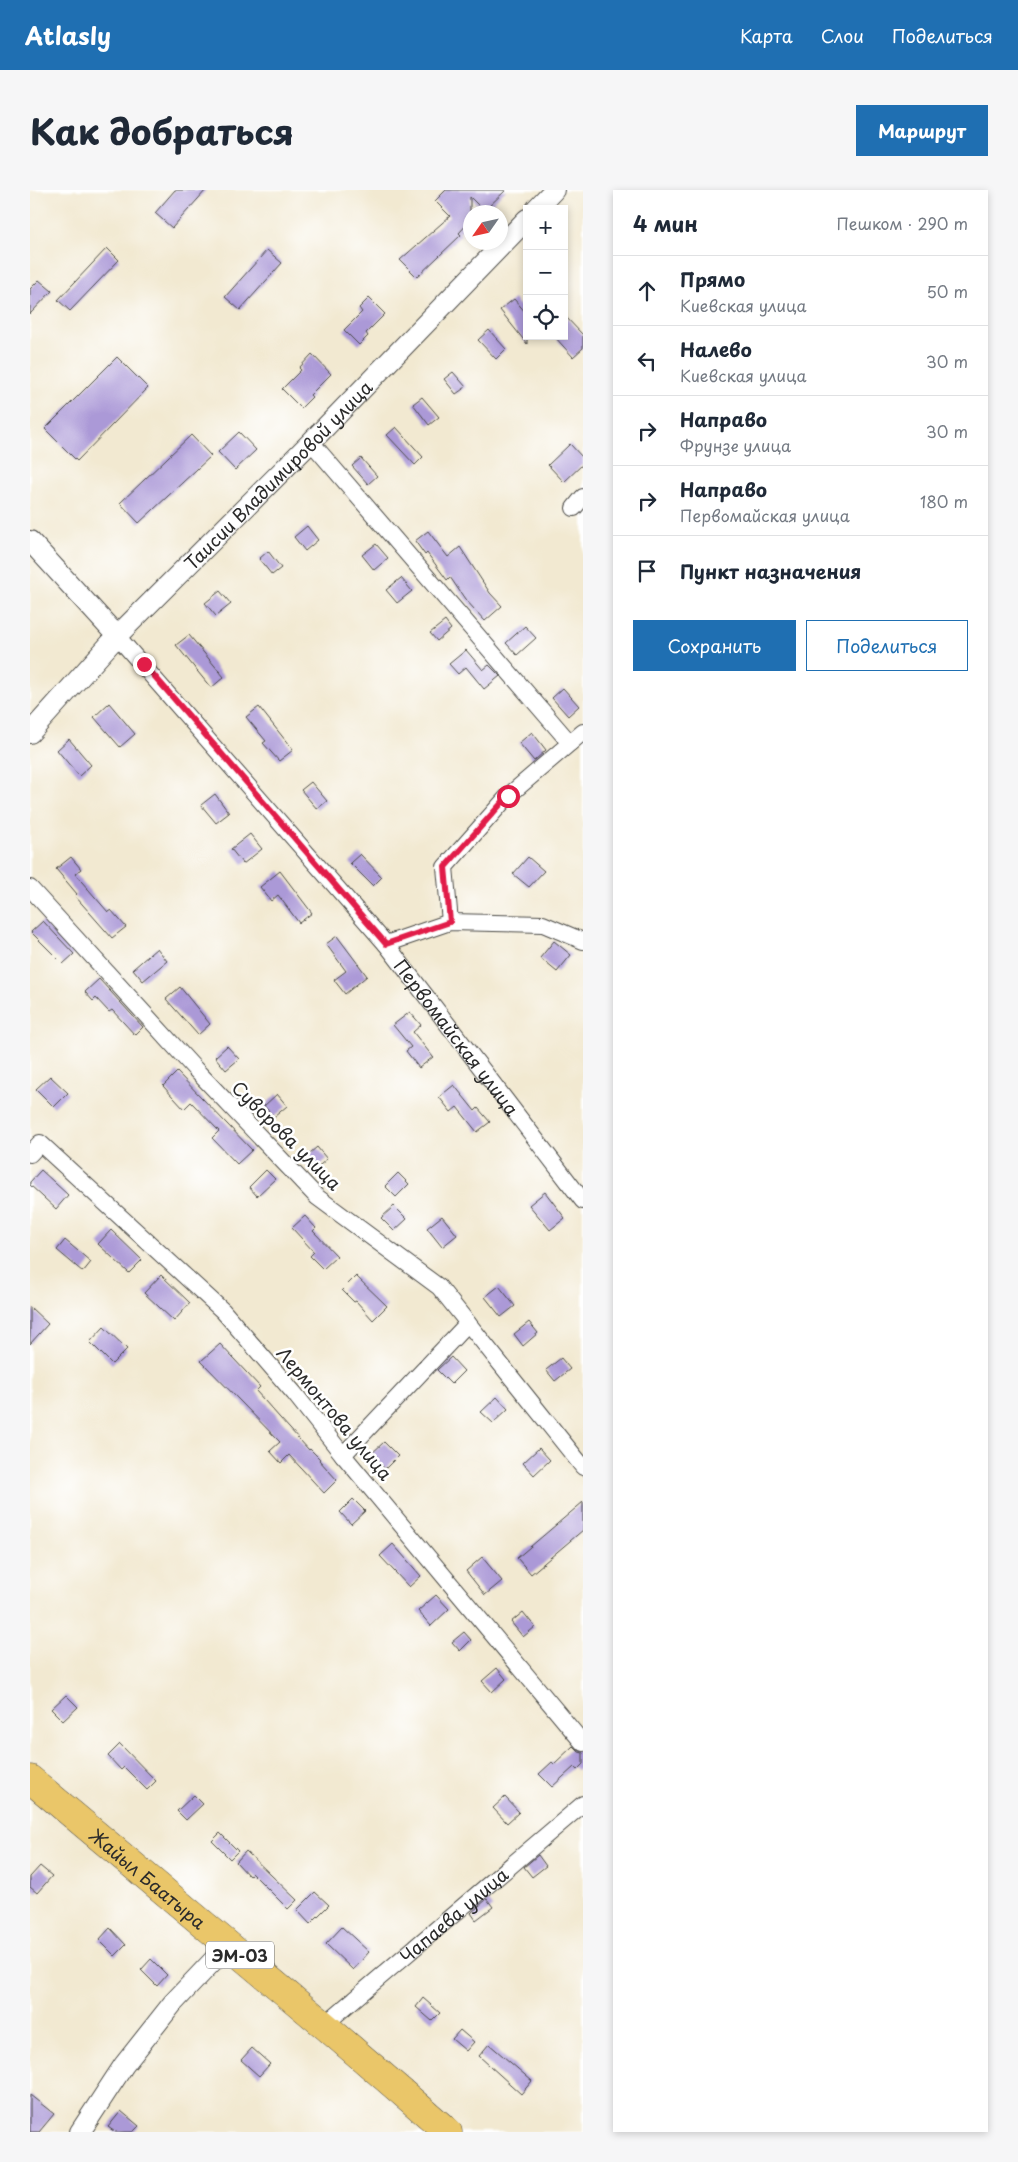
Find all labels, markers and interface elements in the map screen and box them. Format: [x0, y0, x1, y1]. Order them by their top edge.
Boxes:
text: Atlasly [25, 17, 111, 53]
text: Карта [740, 22, 793, 49]
text: Слои [821, 22, 864, 49]
text: Поделиться [892, 22, 993, 49]
text: Как добраться [30, 104, 294, 157]
button: Маршрут [856, 105, 988, 156]
north arrow [463, 205, 508, 250]
map controls [523, 205, 568, 340]
button: + [523, 205, 568, 250]
text: 4 мин [633, 207, 698, 239]
text: Пешком · 290 m [837, 211, 968, 235]
button: − [523, 250, 568, 295]
text: Прямо [680, 265, 745, 293]
icon: ahead [633, 277, 661, 305]
text: 50 m [927, 279, 968, 303]
text: Киевская улица [680, 293, 807, 317]
button: locate [523, 295, 568, 340]
text: Налево [680, 335, 752, 363]
icon: left [633, 347, 661, 375]
text: 30 m [926, 349, 968, 373]
text: Киевская улица [680, 363, 807, 387]
street label: Таисии Владимировой улица [177, 373, 378, 576]
text: Направо [680, 405, 767, 433]
icon: right [633, 417, 661, 445]
text: 30 m [926, 419, 968, 443]
text: Фрунзе улица [680, 433, 791, 457]
text: Направо [680, 475, 767, 503]
icon: right [633, 487, 661, 515]
text: 180 m [920, 489, 968, 513]
text: Первомайская улица [680, 503, 850, 527]
icon: arrive [633, 557, 661, 585]
text: Пункт назначения [680, 557, 861, 585]
button: Сохранить [633, 620, 796, 671]
button: Поделиться [806, 620, 968, 671]
route end [133, 653, 156, 676]
route start [497, 785, 520, 808]
street label: Первомайская улица [388, 953, 526, 1121]
street label: Суворова улица [226, 1074, 348, 1196]
street label: Лермонтова улица [271, 1340, 400, 1486]
street label: Жайыл Баатыра [84, 1821, 213, 1935]
street label: Чапаева улица [393, 1860, 514, 1969]
road number: ЭМ-03 [206, 1942, 274, 1968]

